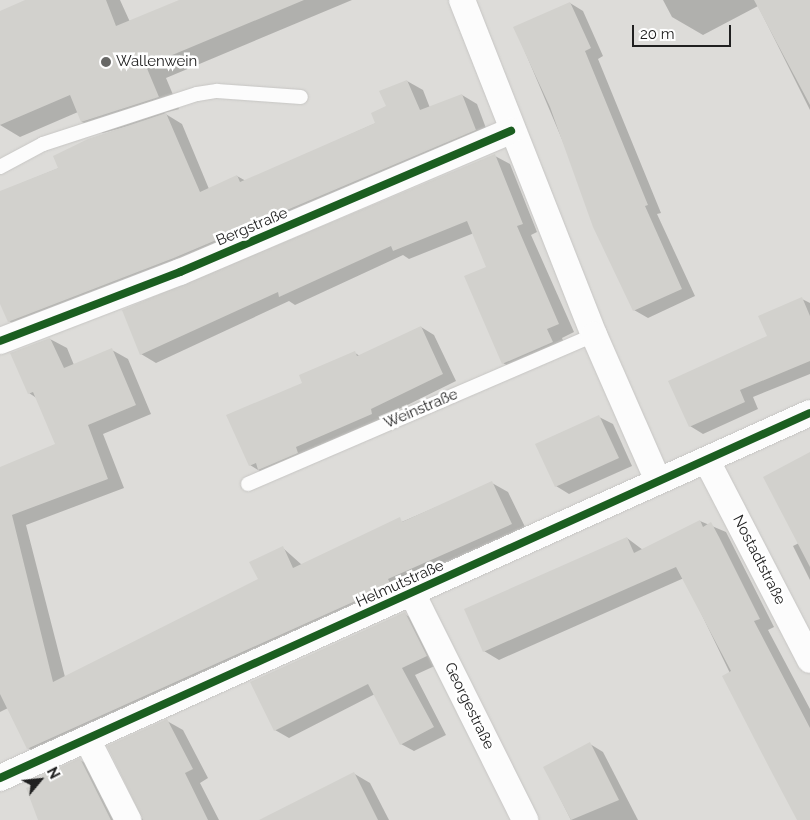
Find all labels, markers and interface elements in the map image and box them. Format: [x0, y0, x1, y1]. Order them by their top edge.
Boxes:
scale bar [635, 15, 734, 47]
text: 20 m [640, 25, 675, 43]
place label: Wallenwein [116, 53, 197, 71]
marker: Wallenwein [100, 56, 112, 68]
street label: Bergstraße [214, 204, 290, 250]
street label: Weinstraße [381, 385, 461, 433]
street label: Nostadtstraße [729, 512, 789, 608]
street label: Helmutstraße [353, 557, 447, 611]
street label: Georgestraße [440, 660, 498, 752]
north arrow [15, 755, 65, 805]
text: N [44, 764, 63, 781]

